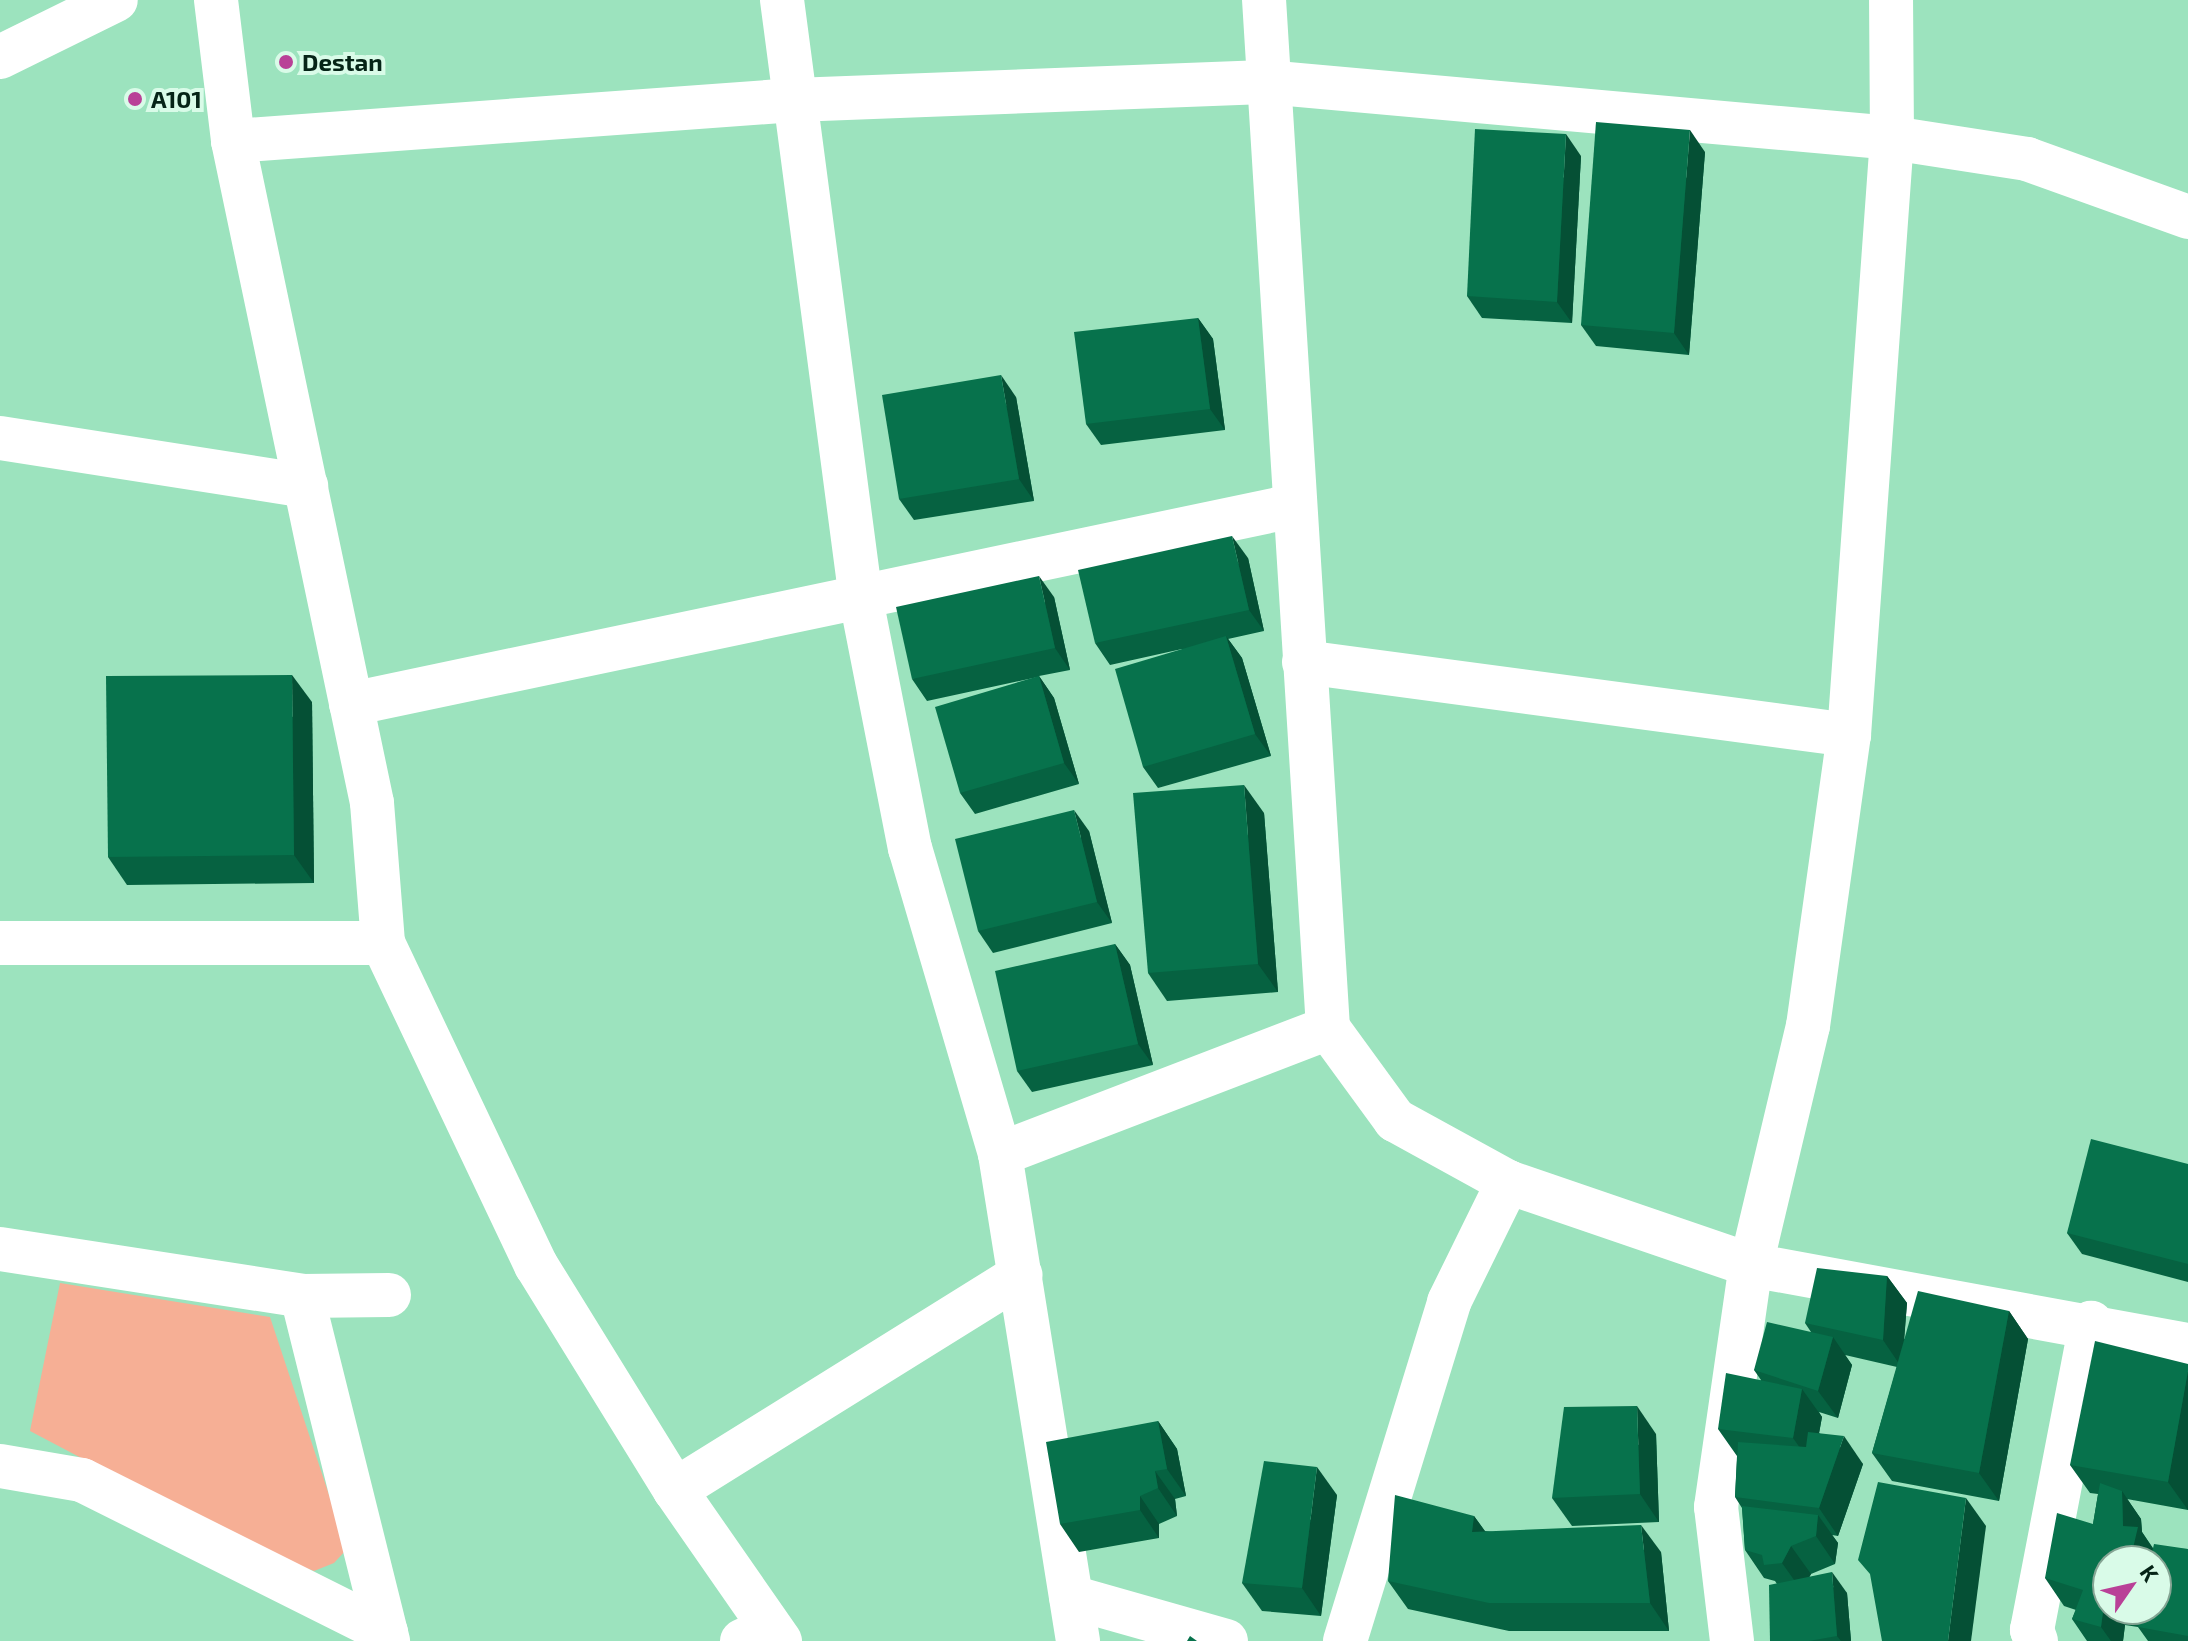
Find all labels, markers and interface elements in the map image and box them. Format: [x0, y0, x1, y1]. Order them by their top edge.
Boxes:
place label: Destan [302, 48, 383, 76]
marker: Destan [277, 53, 295, 71]
place label: A101 [151, 85, 202, 113]
marker: A101 [126, 90, 144, 108]
north arrow [2092, 1545, 2172, 1625]
text: K [2136, 1560, 2165, 1586]

